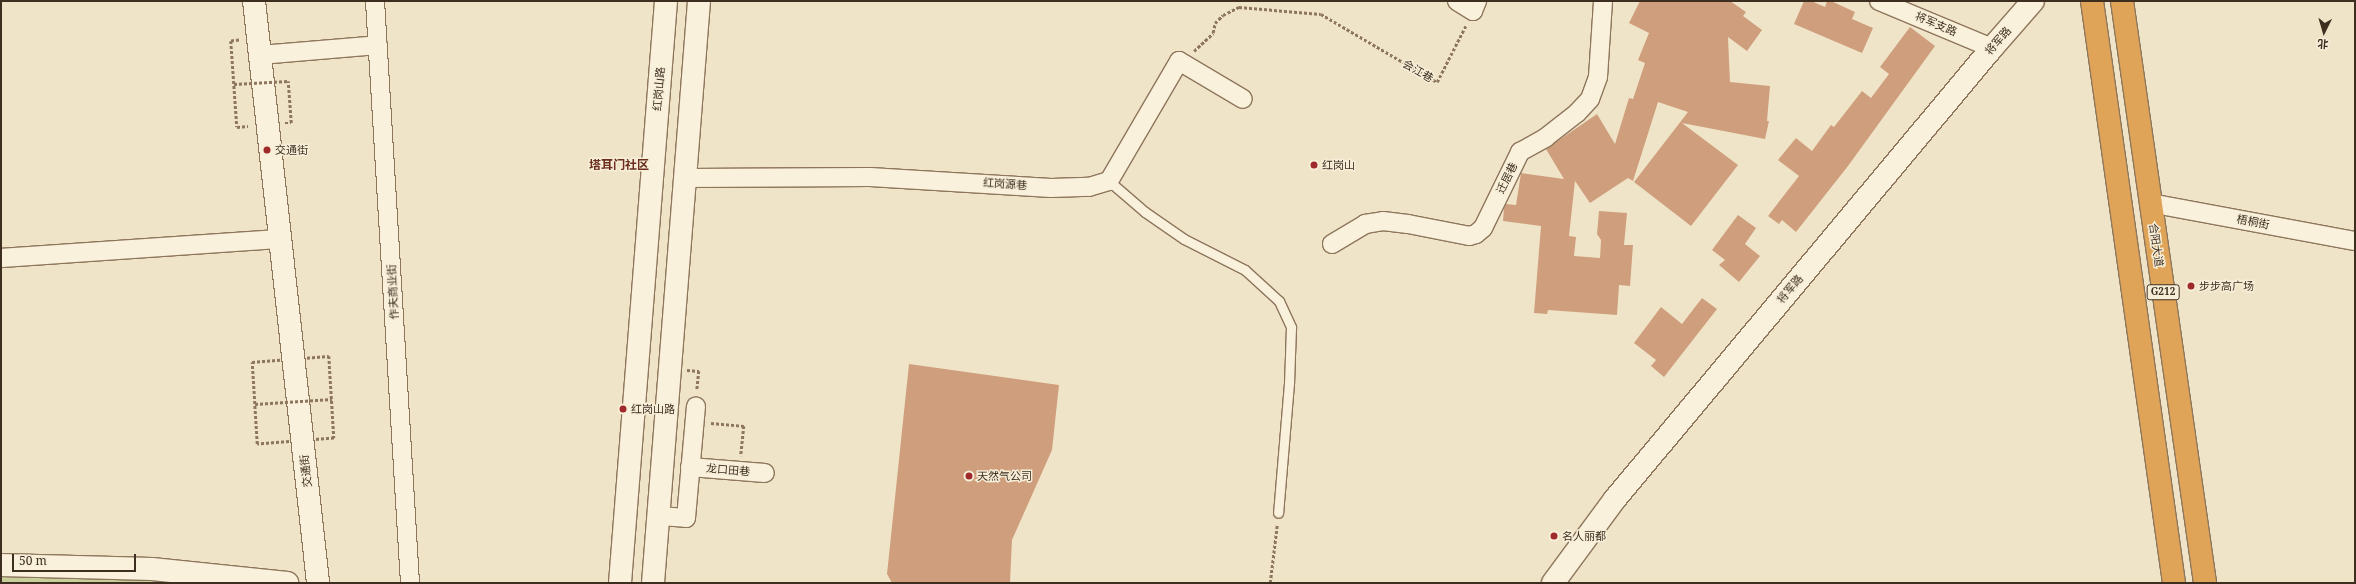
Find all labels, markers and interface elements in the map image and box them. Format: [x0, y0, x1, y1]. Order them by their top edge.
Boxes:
street label: 将军支路 [1913, 9, 1959, 39]
north arrow [2304, 12, 2344, 52]
street label: 将军路 [1982, 24, 2014, 58]
text: 北 [2317, 37, 2329, 52]
street label: 会江巷 [1400, 57, 1436, 85]
street label: 红岗山路 [651, 67, 667, 111]
place label: 交通街 [275, 143, 308, 157]
marker: 交通街 [262, 145, 272, 155]
district label: 塔耳门社区 [589, 158, 649, 172]
place label: 红岗山 [1322, 158, 1355, 172]
marker: 红岗山 [1309, 160, 1319, 170]
street label: 迁居巷 [1494, 160, 1520, 196]
street label: 红岗源巷 [983, 176, 1027, 192]
street label: 梧桐街 [2236, 212, 2270, 232]
street label: 合阳大道 [2146, 222, 2166, 268]
street label: 作夫商业街 [385, 264, 401, 320]
street label: 将军路 [1774, 272, 1806, 306]
place label: 步步高广场 [2199, 279, 2254, 293]
marker: 步步高广场 [2186, 281, 2196, 291]
road number: G212 [2146, 284, 2180, 300]
place label: 红岗山路 [631, 402, 675, 416]
marker: 红岗山路 [618, 404, 628, 414]
street label: 交通街 [298, 454, 314, 488]
street label: 龙口田巷 [706, 462, 750, 478]
place label: 天然气公司 [977, 469, 1032, 483]
marker: 天然气公司 [964, 471, 974, 481]
place label: 名人丽都 [1562, 529, 1606, 543]
marker: 名人丽都 [1549, 531, 1559, 541]
scale bar [14, 546, 138, 572]
text: 50 m [19, 552, 47, 569]

